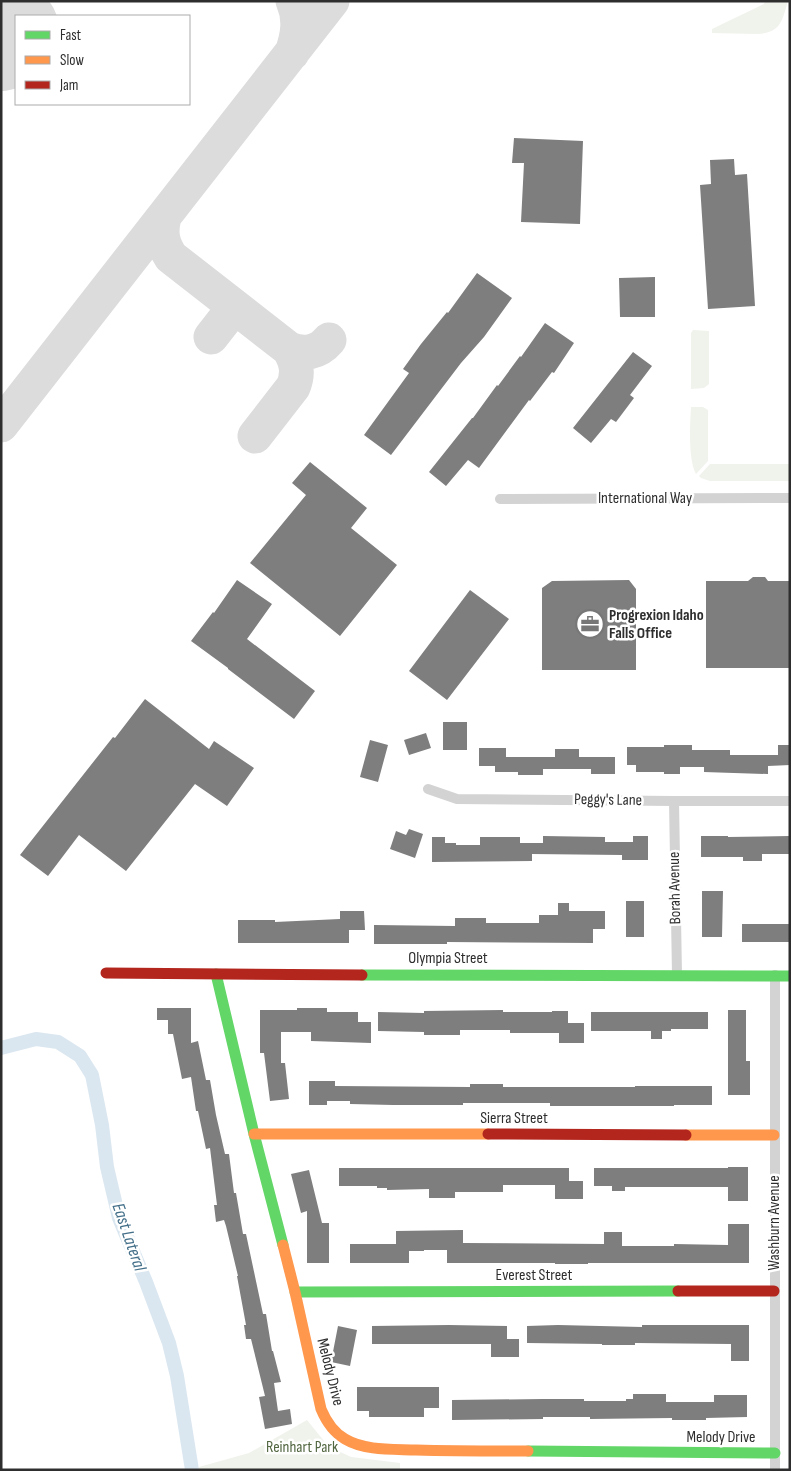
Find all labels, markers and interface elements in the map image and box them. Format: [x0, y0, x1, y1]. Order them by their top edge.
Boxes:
legend [15, 15, 190, 105]
text: Fast [60, 26, 82, 45]
text: Slow [60, 51, 84, 70]
text: Jam [59, 76, 78, 95]
street label: International Way [598, 489, 692, 508]
place label: Progrexion Idaho Falls Office [609, 606, 704, 643]
office icon: Progrexion Idaho Falls Office [575, 609, 605, 639]
street label: Peggy's Lane [574, 790, 642, 810]
street label: Borah Avenue [665, 851, 685, 925]
street label: Olympia Street [408, 949, 488, 968]
street label: Sierra Street [480, 1109, 548, 1128]
street label: Washburn Avenue [765, 1175, 784, 1271]
water label: East Lateral [108, 1200, 151, 1274]
street label: Everest Street [496, 1266, 573, 1285]
street label: Melody Drive [312, 1336, 348, 1408]
street label: Melody Drive [687, 1428, 755, 1447]
park label: Reinhart Park [266, 1438, 338, 1457]

